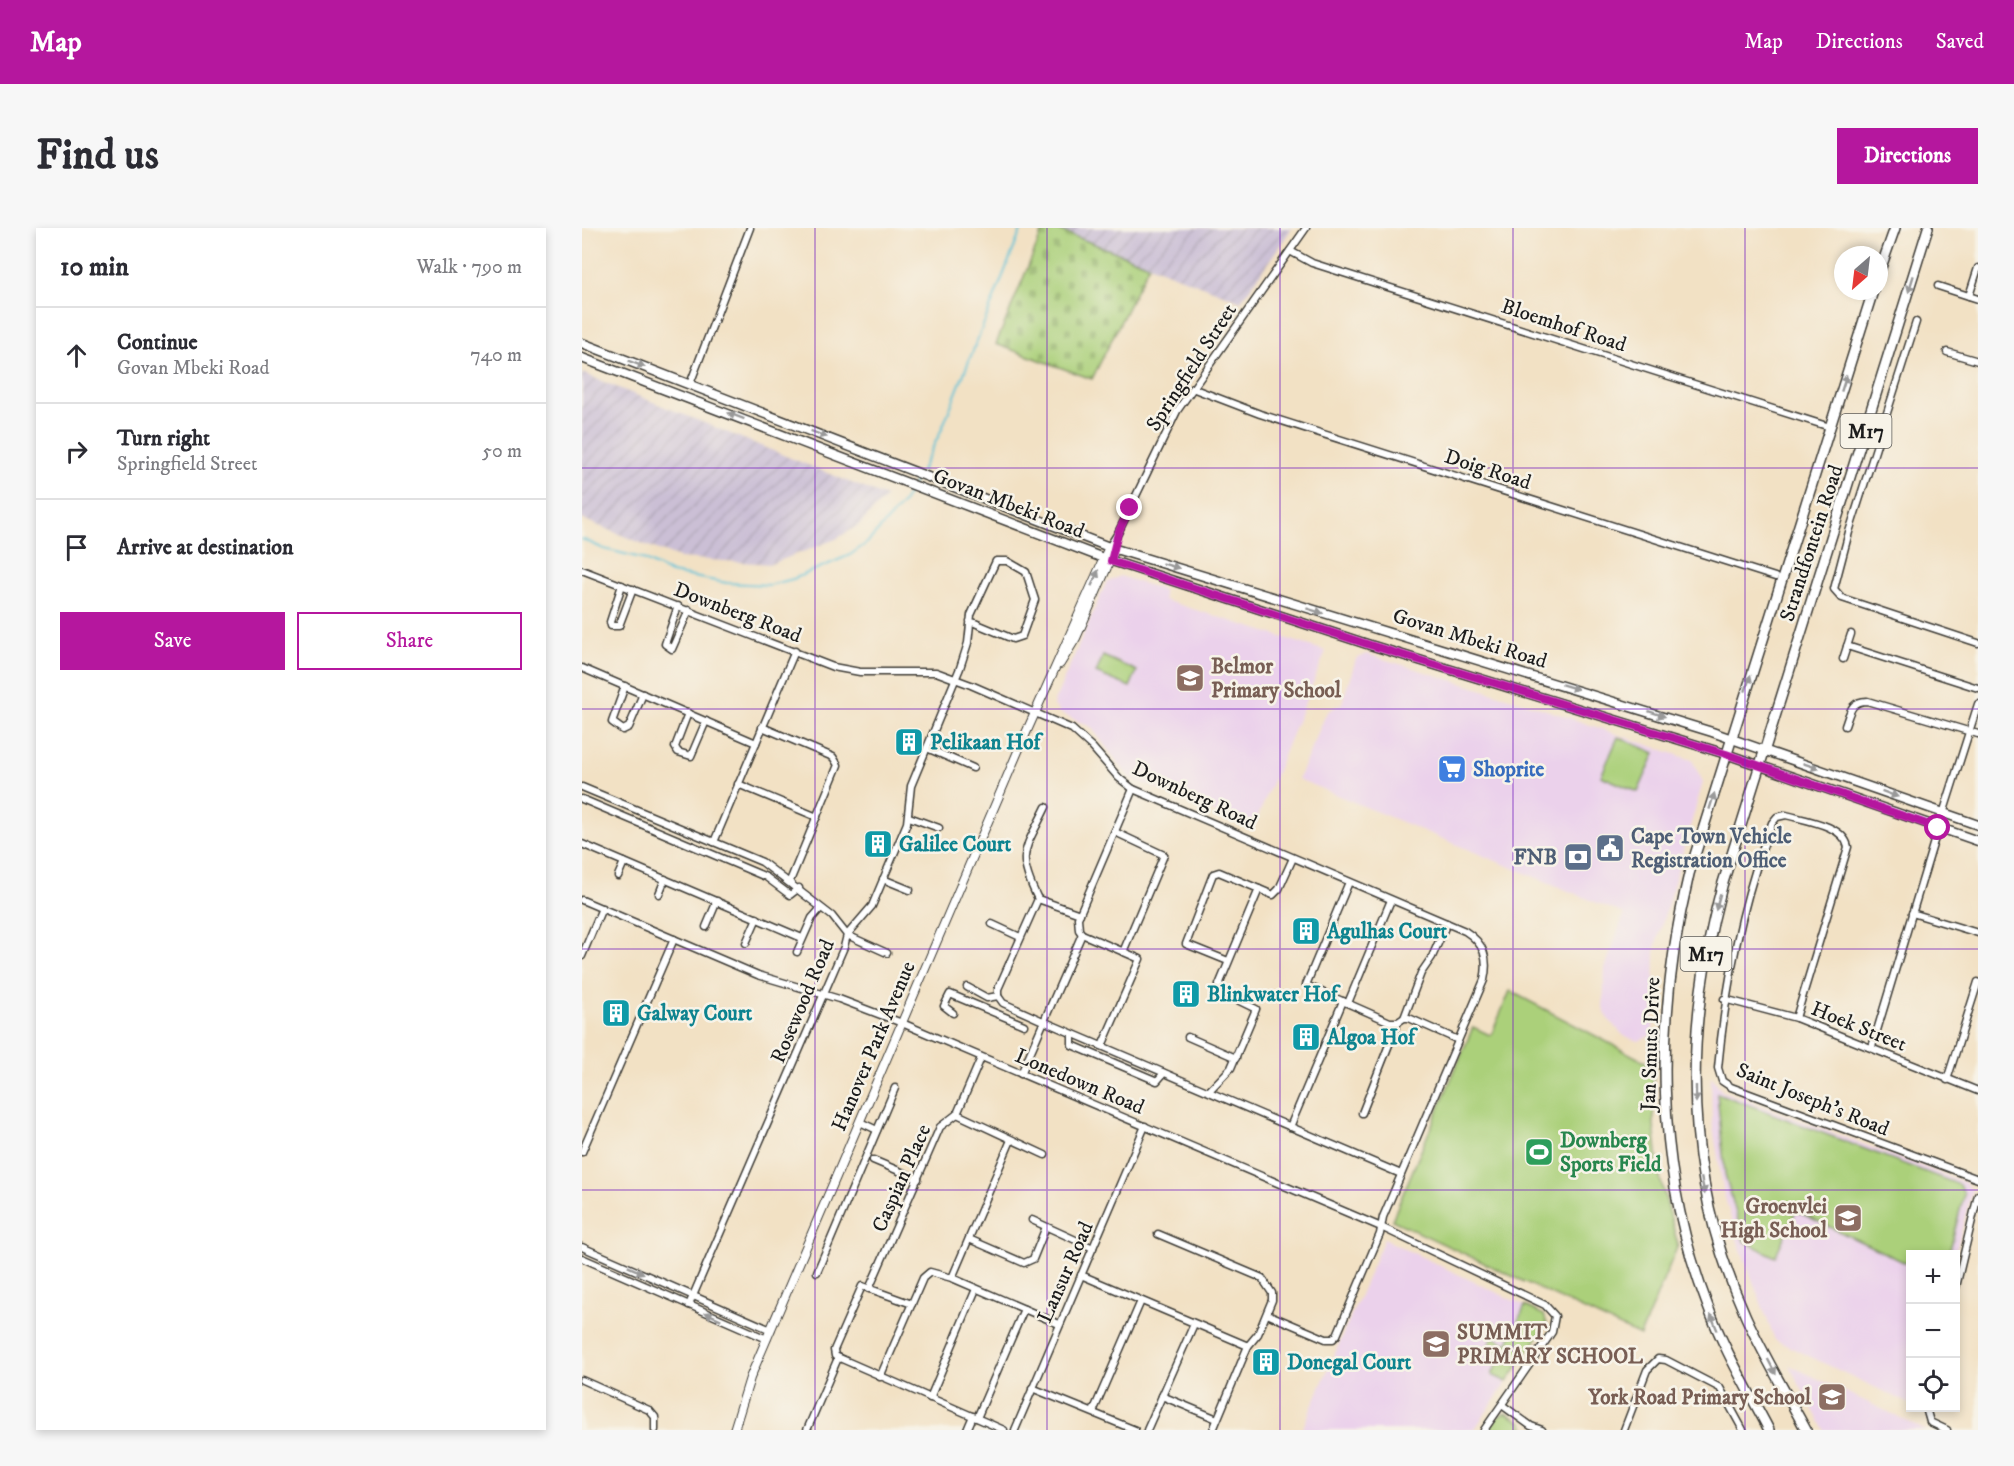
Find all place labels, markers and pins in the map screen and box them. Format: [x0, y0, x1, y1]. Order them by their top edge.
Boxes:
place label: Belmor Primary School [1211, 654, 1342, 704]
school or university icon: Belmor Primary School [1174, 662, 1206, 694]
building icon: Pelikaan Hof [893, 726, 925, 758]
place label: Pelikaan Hof [930, 730, 1044, 756]
supermarket icon: Shoprite [1436, 753, 1468, 785]
place label: Shoprite [1473, 757, 1544, 783]
place label: Cape Town Vehicle Registration Office [1631, 824, 1792, 874]
building icon: Galilee Court [862, 828, 894, 860]
place label: Galilee Court [899, 832, 1012, 858]
public building icon: Cape Town Vehicle Registration Office [1594, 832, 1626, 864]
bank icon: FNB [1562, 841, 1594, 873]
place label: FNB [1514, 845, 1557, 871]
building icon: Agulhas Court [1290, 915, 1322, 947]
place label: Agulhas Court [1326, 919, 1448, 945]
building icon: Blinkwater Hof [1170, 978, 1202, 1010]
place label: Blinkwater Hof [1207, 982, 1341, 1008]
building icon: Galway Court [600, 997, 632, 1029]
place label: Galway Court [637, 1001, 753, 1027]
building icon: Algoa Hof [1290, 1021, 1322, 1053]
place label: Algoa Hof [1326, 1025, 1418, 1051]
place label: Downberg Sports Field [1560, 1128, 1662, 1178]
sports icon: Downberg Sports Field [1523, 1136, 1555, 1168]
place label: Groenvlei High School [1721, 1194, 1828, 1244]
school or university icon: Groenvlei High School [1832, 1202, 1864, 1234]
place label: SUMMIT PRIMARY SCHOOL [1457, 1320, 1644, 1370]
school or university icon: SUMMIT PRIMARY SCHOOL [1420, 1328, 1452, 1360]
building icon: Donegal Court [1250, 1346, 1282, 1378]
place label: Donegal Court [1287, 1350, 1412, 1376]
school or university icon: York Road Primary School [1816, 1381, 1848, 1413]
place label: York Road Primary School [1587, 1385, 1812, 1411]

